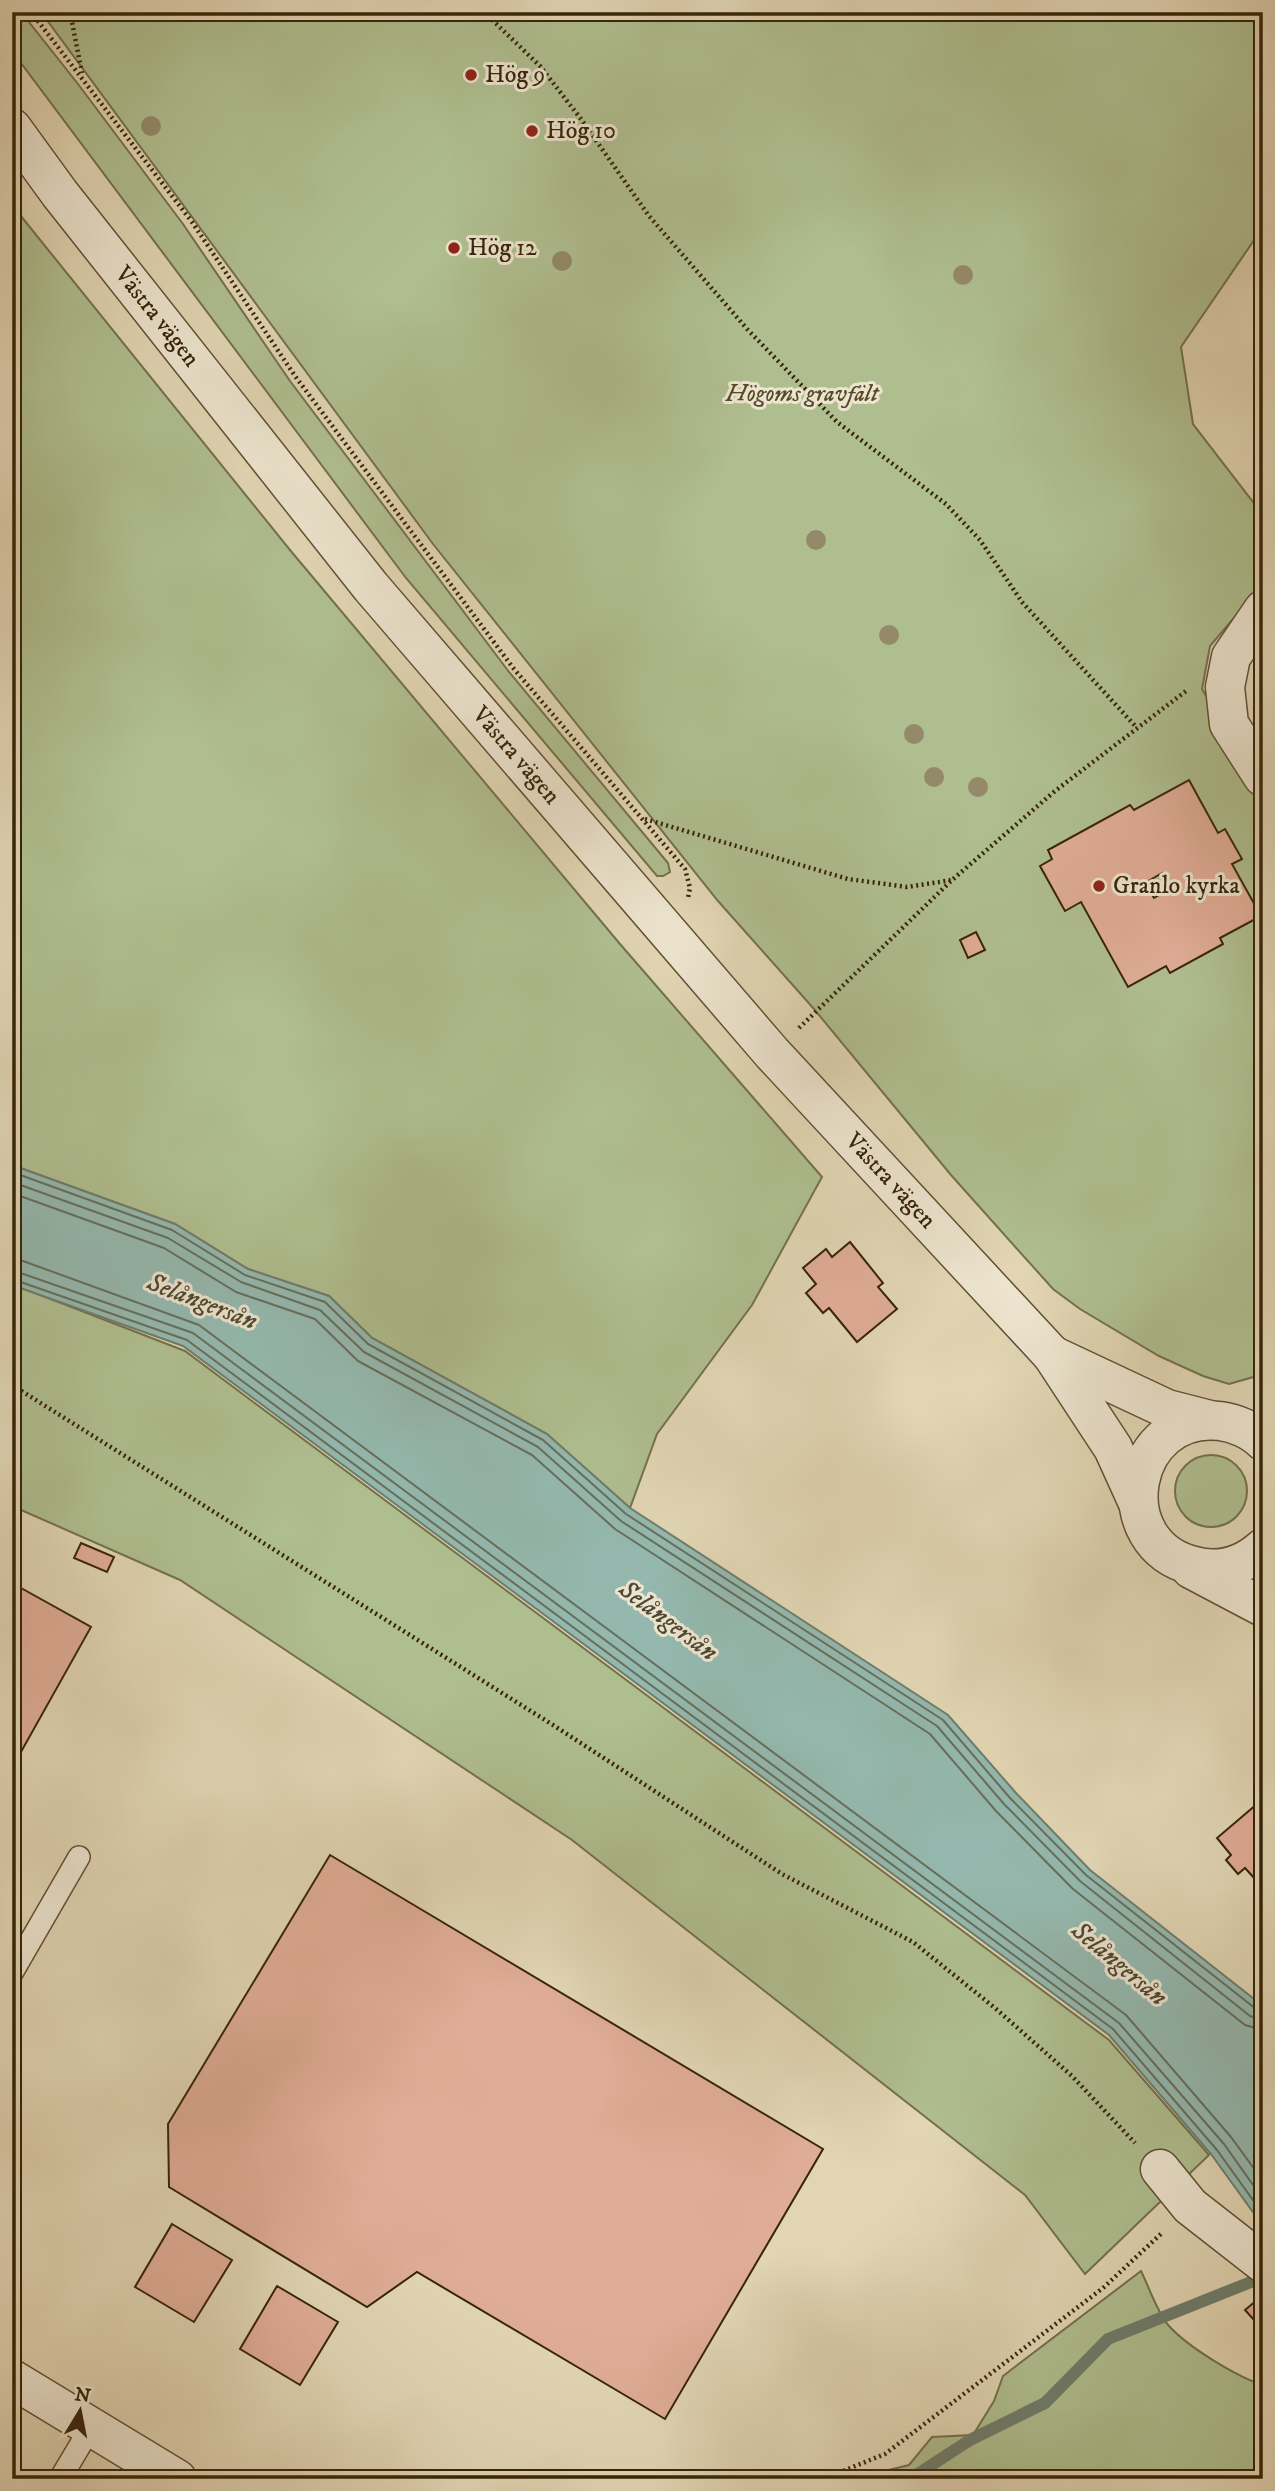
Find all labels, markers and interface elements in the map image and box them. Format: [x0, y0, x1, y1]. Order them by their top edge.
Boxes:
place label: Hög 9 [485, 60, 545, 90]
marker: Hög 9 [463, 67, 479, 83]
place label: Hög 10 [546, 116, 616, 146]
marker: Hög 10 [524, 123, 540, 139]
place label: Hög 12 [468, 233, 537, 263]
marker: Hög 12 [446, 240, 462, 256]
street label: Västra vägen [107, 259, 206, 373]
park label: Högoms gravfält [725, 379, 880, 409]
street label: Västra vägen [465, 699, 567, 811]
place label: Granlo kyrka [1113, 871, 1240, 901]
marker: Granlo kyrka [1091, 878, 1107, 894]
street label: Västra vägen [838, 1126, 943, 1236]
water label: Selångersån [141, 1266, 262, 1338]
water label: Selångersån [611, 1573, 724, 1669]
water label: Selångersån [1064, 1914, 1174, 2014]
north arrow [46, 2376, 116, 2446]
text: N [73, 2383, 93, 2408]

